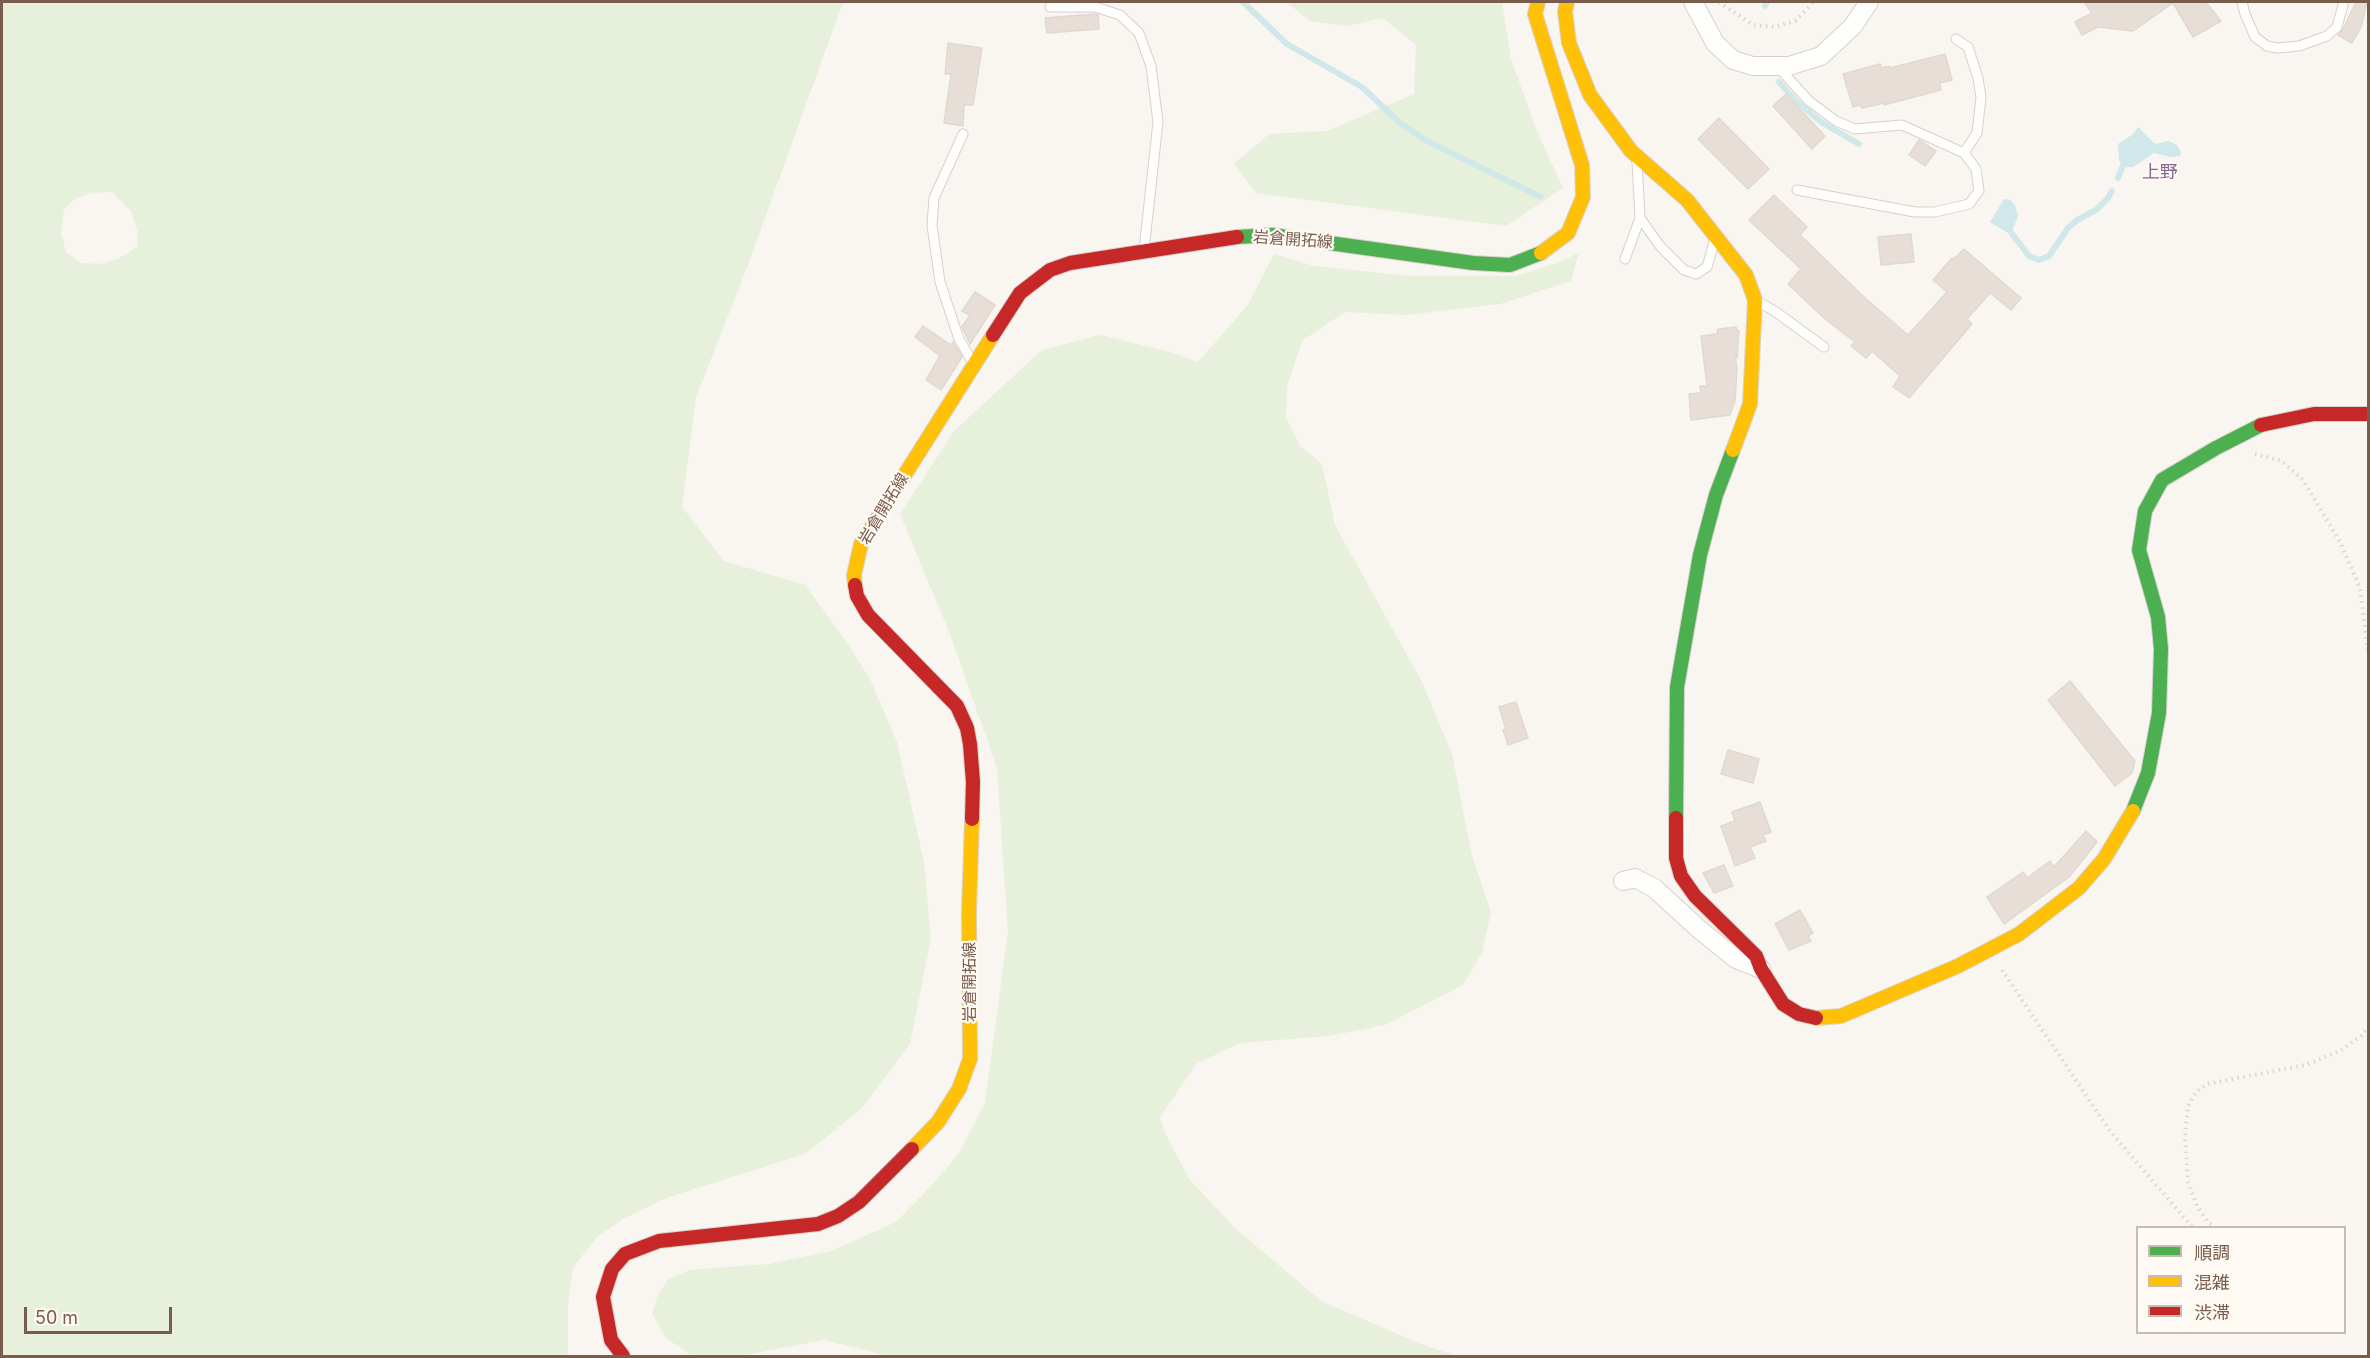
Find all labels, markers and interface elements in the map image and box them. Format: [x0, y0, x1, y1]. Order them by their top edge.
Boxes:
district label: 上野 [2142, 162, 2178, 184]
street label: 岩倉開拓線 [1252, 228, 1334, 252]
street label: 岩倉開拓線 [855, 470, 913, 548]
street label: 岩倉開拓線 [960, 942, 980, 1022]
legend [2136, 1226, 2346, 1334]
text: 順調 [2194, 1242, 2230, 1263]
text: 混雑 [2194, 1272, 2230, 1293]
scale bar [27, 1295, 176, 1333]
text: 渋滞 [2194, 1302, 2230, 1323]
text: 50 m [35, 1307, 78, 1328]

